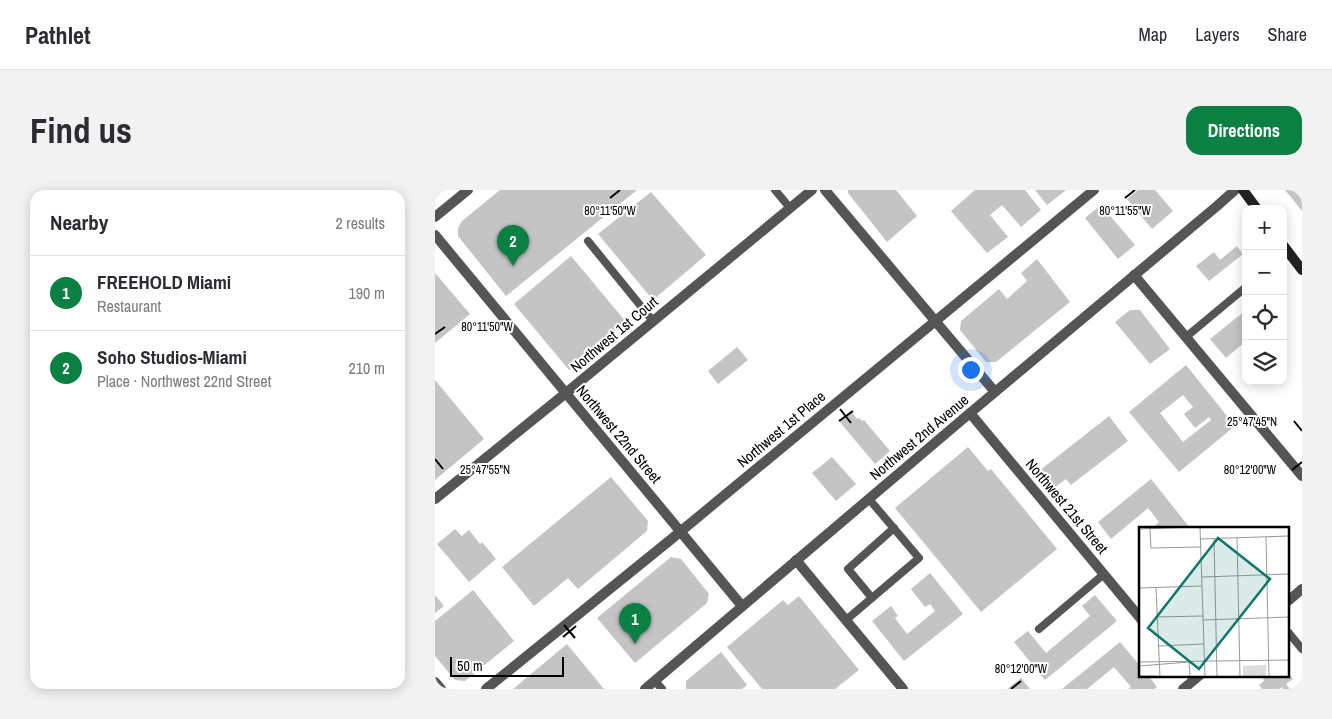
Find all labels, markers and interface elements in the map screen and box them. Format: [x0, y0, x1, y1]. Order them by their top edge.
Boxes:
text: Pathlet [25, 19, 91, 51]
text: Map [1139, 22, 1167, 47]
text: Layers [1195, 22, 1240, 47]
text: Share [1268, 22, 1307, 47]
button: Directions [1186, 106, 1302, 155]
text: Find us [30, 107, 132, 154]
text: 80°11'50"W [584, 203, 636, 219]
text: 80°11'55"W [1099, 203, 1151, 219]
map controls [1242, 205, 1287, 385]
button: + [1242, 205, 1287, 250]
text: Nearby [50, 208, 108, 237]
text: 2 results [335, 212, 385, 234]
pin: 2 [497, 225, 529, 266]
button: − [1242, 250, 1287, 295]
text: FREEHOLD Miami [97, 269, 231, 295]
text: 1 [62, 282, 70, 304]
text: 190 m [349, 282, 385, 304]
street label: Northwest 1st Court [566, 291, 663, 377]
text: Restaurant [97, 295, 161, 317]
button: locate [1242, 295, 1287, 340]
text: 80°11'50"W [461, 319, 513, 335]
button: layers [1242, 340, 1287, 385]
text: Soho Studios-Miami [97, 344, 247, 370]
text: 2 [62, 357, 70, 379]
text: 210 m [349, 357, 385, 379]
your location [958, 357, 984, 383]
text: Place · Northwest 22nd Street [97, 370, 271, 392]
street label: Northwest 22nd Street [572, 380, 667, 488]
street label: Northwest 1st Place [732, 386, 830, 472]
street label: Northwest 2nd Avenue [865, 389, 973, 485]
text: 25°47'45"N [1227, 414, 1277, 430]
street label: Northwest 21st Street [1021, 454, 1113, 558]
text: 25°47'55"N [460, 462, 510, 478]
text: 80°12'00"W [1224, 462, 1277, 478]
inset map [1139, 527, 1289, 677]
pin: 1 [619, 603, 651, 644]
scale bar [450, 654, 564, 677]
text: 50 m [457, 657, 483, 675]
text: 80°12'00"W [995, 661, 1048, 677]

